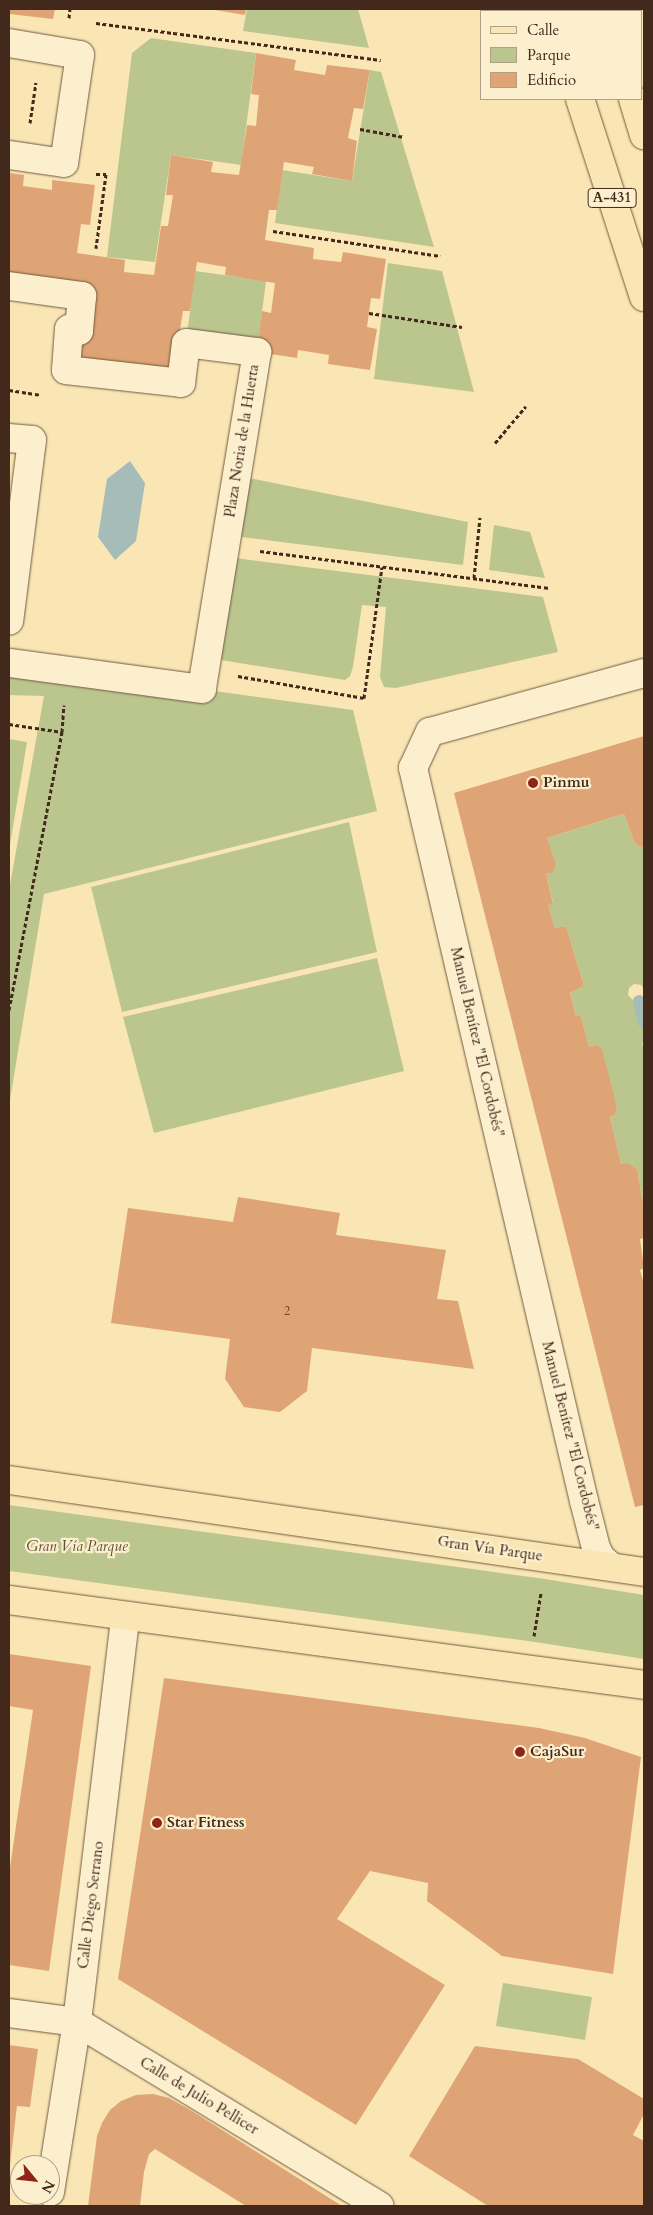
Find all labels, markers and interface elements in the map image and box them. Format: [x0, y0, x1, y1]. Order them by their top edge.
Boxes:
legend [480, 10, 643, 100]
text: Calle [527, 20, 559, 40]
text: Parque [527, 45, 571, 65]
text: Edificio [527, 70, 576, 90]
road number: A-431 [587, 187, 637, 210]
street label: Plaza Noria de la Huerta [221, 363, 263, 519]
place label: Pinmu [543, 774, 590, 792]
marker: Pinmu [527, 777, 539, 789]
street label: Manuel Benítez "El Cordobés" [446, 945, 508, 1139]
house number: 2 [284, 1305, 290, 1319]
street label: Manuel Benítez "El Cordobés" [538, 1340, 602, 1532]
street label: Gran Vía Parque [436, 1533, 544, 1565]
park label: Gran Vía Parque [26, 1538, 128, 1556]
place label: CajaSur [530, 1743, 584, 1761]
marker: CajaSur [514, 1746, 526, 1758]
place label: Star Fitness [167, 1814, 245, 1832]
marker: Star Fitness [151, 1817, 163, 1829]
street label: Calle Diego Serrano [74, 1840, 108, 1970]
street label: Calle de Julio Pellicer [136, 2053, 262, 2139]
north arrow [10, 2155, 60, 2205]
text: N [37, 2177, 59, 2197]

